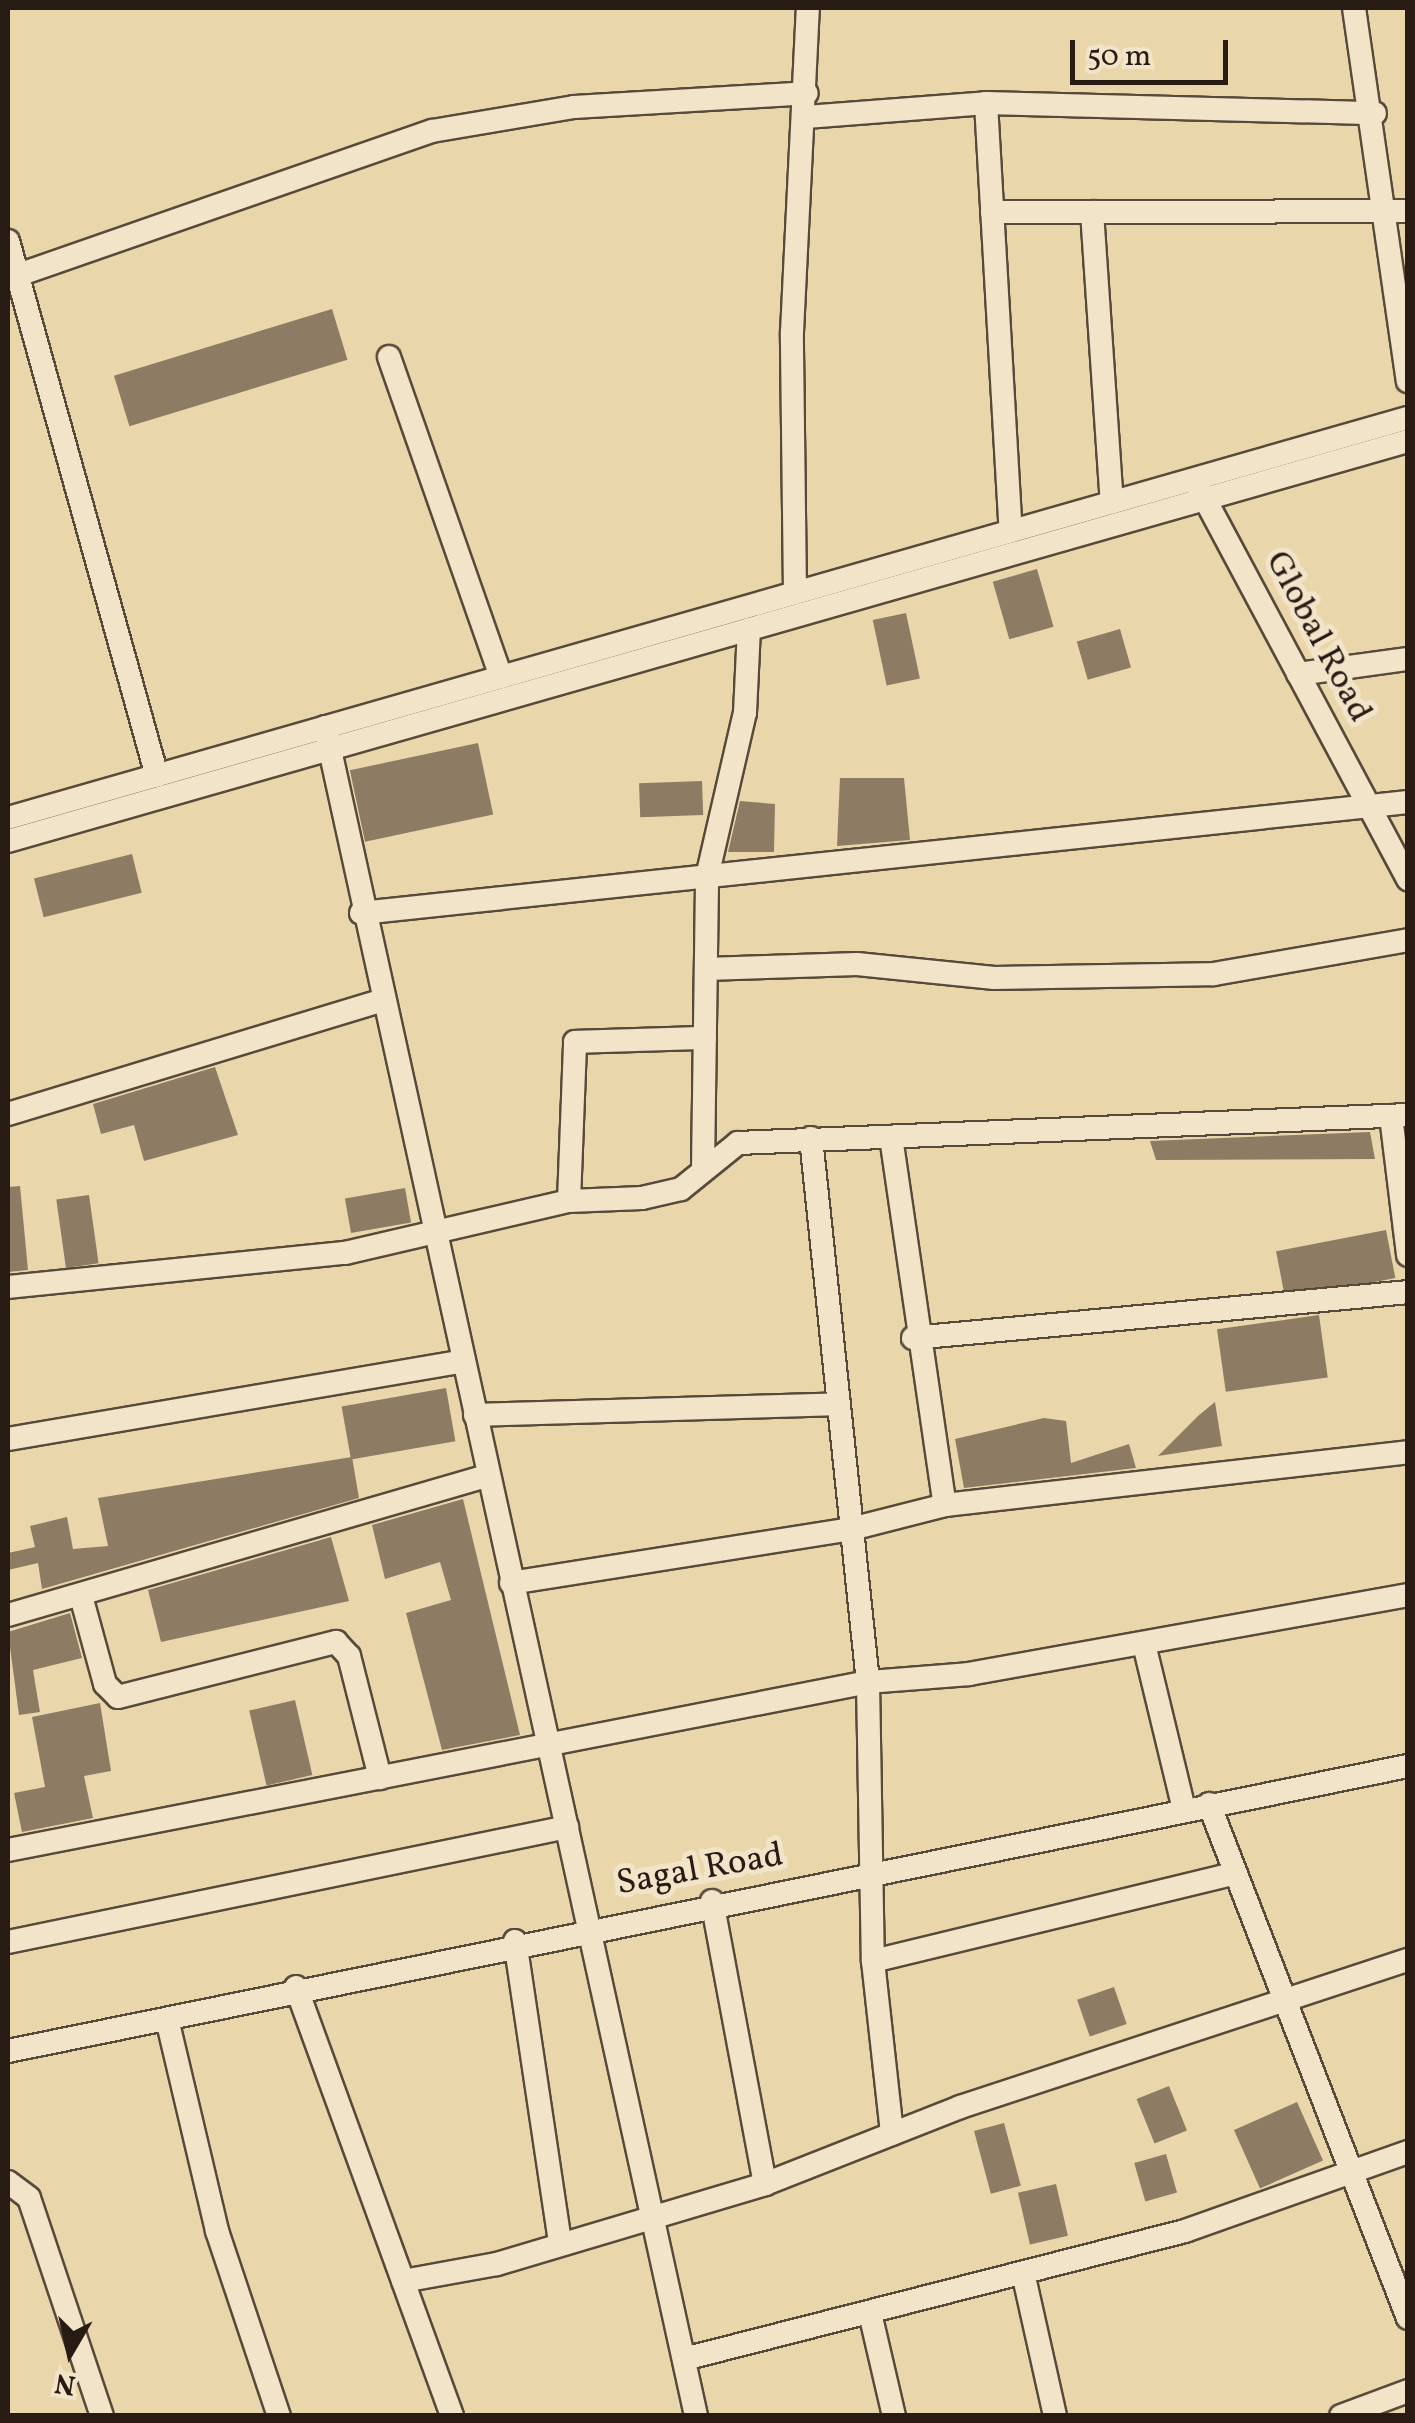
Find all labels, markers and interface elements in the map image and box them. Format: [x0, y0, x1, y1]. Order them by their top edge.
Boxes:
scale bar [1075, 20, 1232, 82]
text: 50 m [1087, 36, 1151, 78]
street label: Global Road [1255, 544, 1381, 730]
street label: Sagal Road [613, 1835, 787, 1905]
north arrow [20, 2303, 120, 2403]
text: N [52, 2362, 78, 2404]

